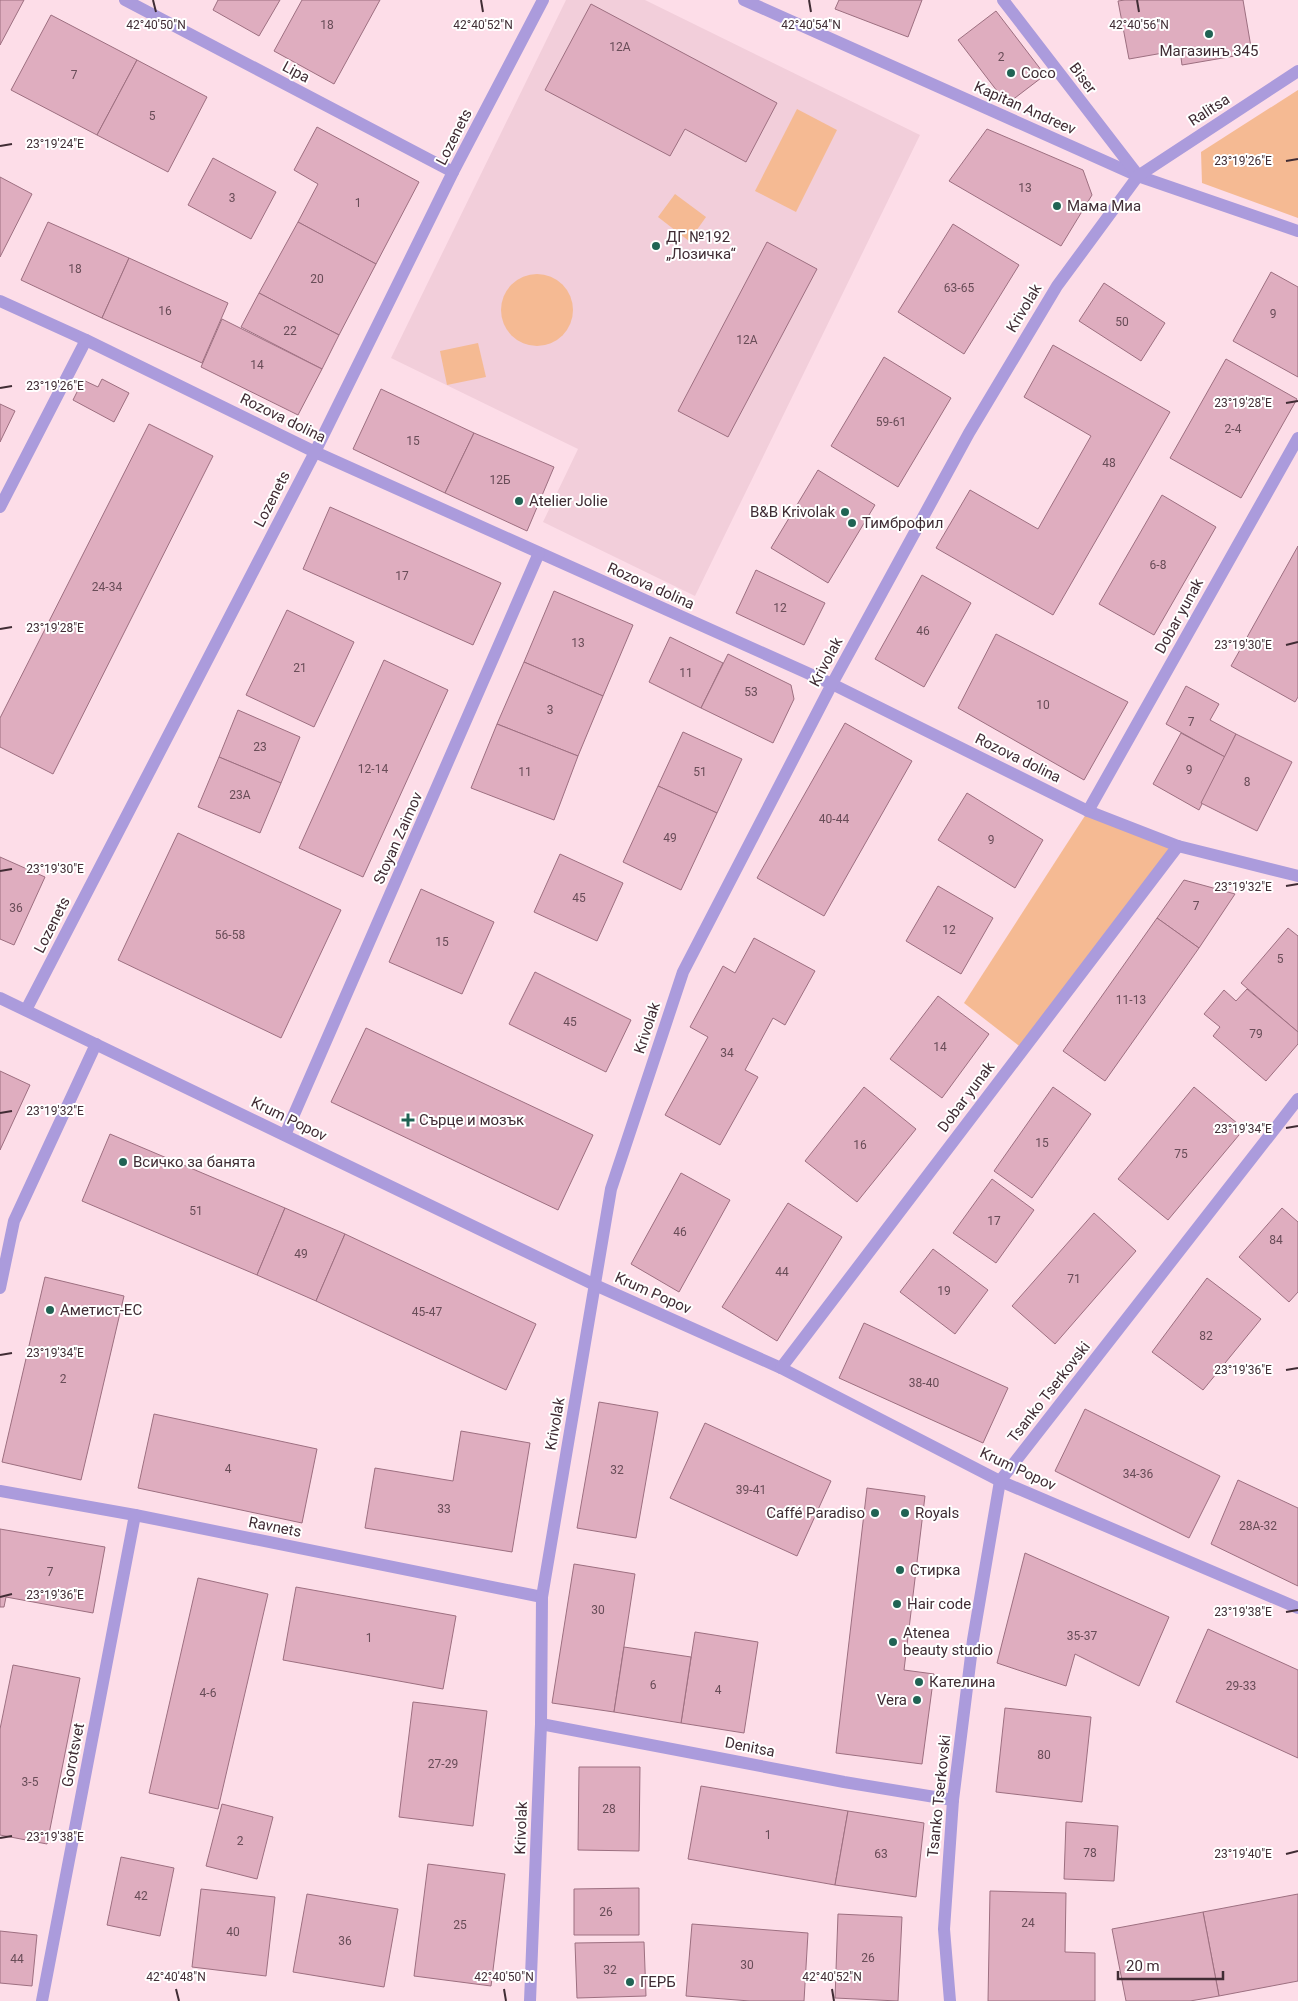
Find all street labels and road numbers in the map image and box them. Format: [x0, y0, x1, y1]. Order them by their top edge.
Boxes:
street label: Lipa [279, 57, 313, 87]
street label: Biser [1066, 59, 1100, 97]
street label: Kapitan Andreev [971, 78, 1079, 138]
street label: Ralitsa [1185, 90, 1233, 130]
street label: Lozenets [432, 106, 476, 168]
street label: Krivolak [1003, 280, 1046, 335]
street label: Rozova dolina [237, 389, 329, 447]
street label: Lozenets [250, 468, 294, 530]
street label: Rozova dolina [605, 559, 697, 613]
street label: Dobar yunak [1151, 575, 1207, 657]
street label: Krivolak [806, 634, 847, 690]
street label: Rozova dolina [972, 729, 1064, 787]
street label: Stoyan Zaimov [370, 789, 426, 887]
street label: Lozenets [30, 894, 74, 956]
street label: Krivolak [630, 1000, 664, 1056]
street label: Dobar yunak [934, 1058, 998, 1136]
street label: Krum Popov [248, 1093, 330, 1145]
street label: Krum Popov [612, 1268, 694, 1318]
street label: Tsanko Tserkovski [1004, 1338, 1094, 1446]
street label: Krivolak [542, 1396, 569, 1452]
street label: Krum Popov [977, 1444, 1059, 1494]
street label: Ravnets [247, 1513, 303, 1541]
street label: Gorotsvet [58, 1721, 88, 1789]
street label: Denitsa [723, 1733, 777, 1761]
street label: Tsanko Tserkovski [924, 1734, 954, 1858]
street label: Krivolak [511, 1801, 531, 1855]

